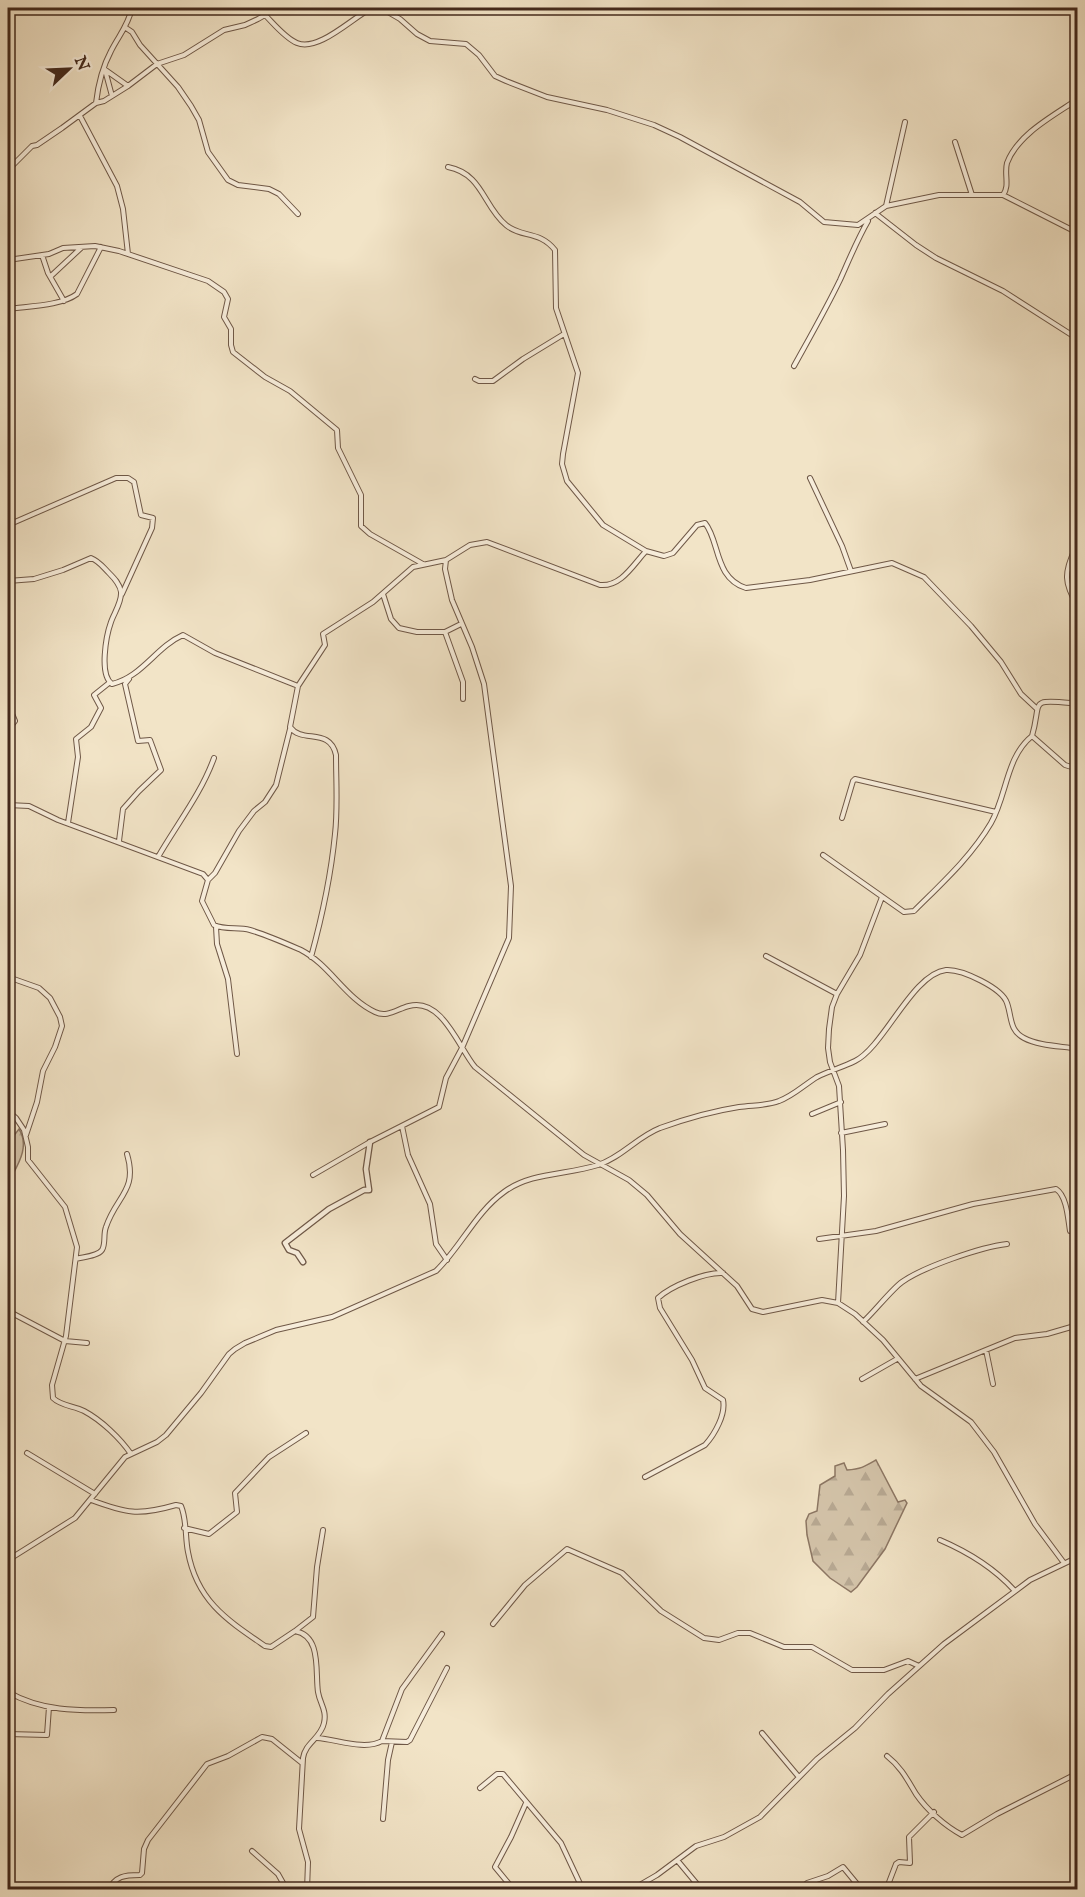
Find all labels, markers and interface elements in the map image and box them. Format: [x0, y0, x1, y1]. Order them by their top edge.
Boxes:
north arrow [39, 39, 99, 99]
text: N [69, 53, 93, 74]

